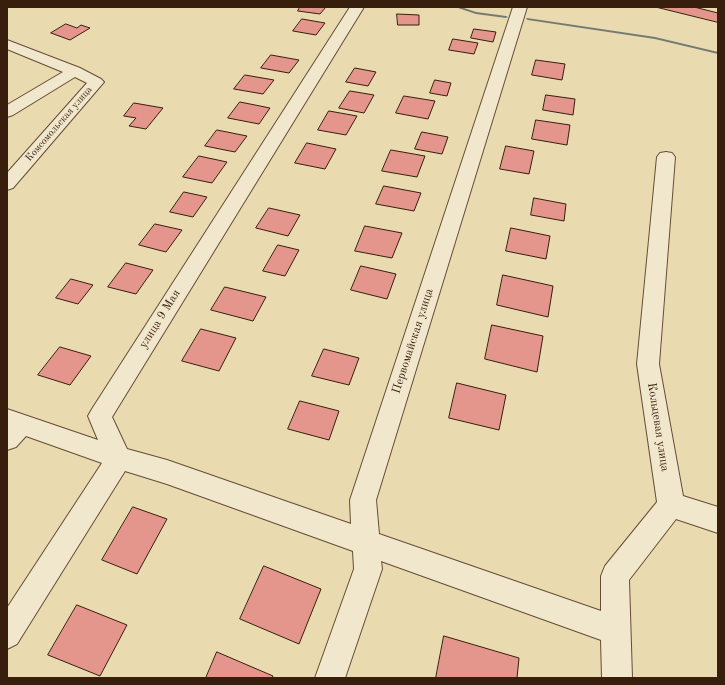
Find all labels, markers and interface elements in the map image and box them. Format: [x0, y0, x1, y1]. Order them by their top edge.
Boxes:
street label: Комсомольская улица [23, 84, 95, 164]
street label: улица 9 Мая [136, 287, 184, 351]
street label: Первомайская улица [389, 287, 437, 395]
street label: Кольцевая улица [644, 382, 672, 472]

